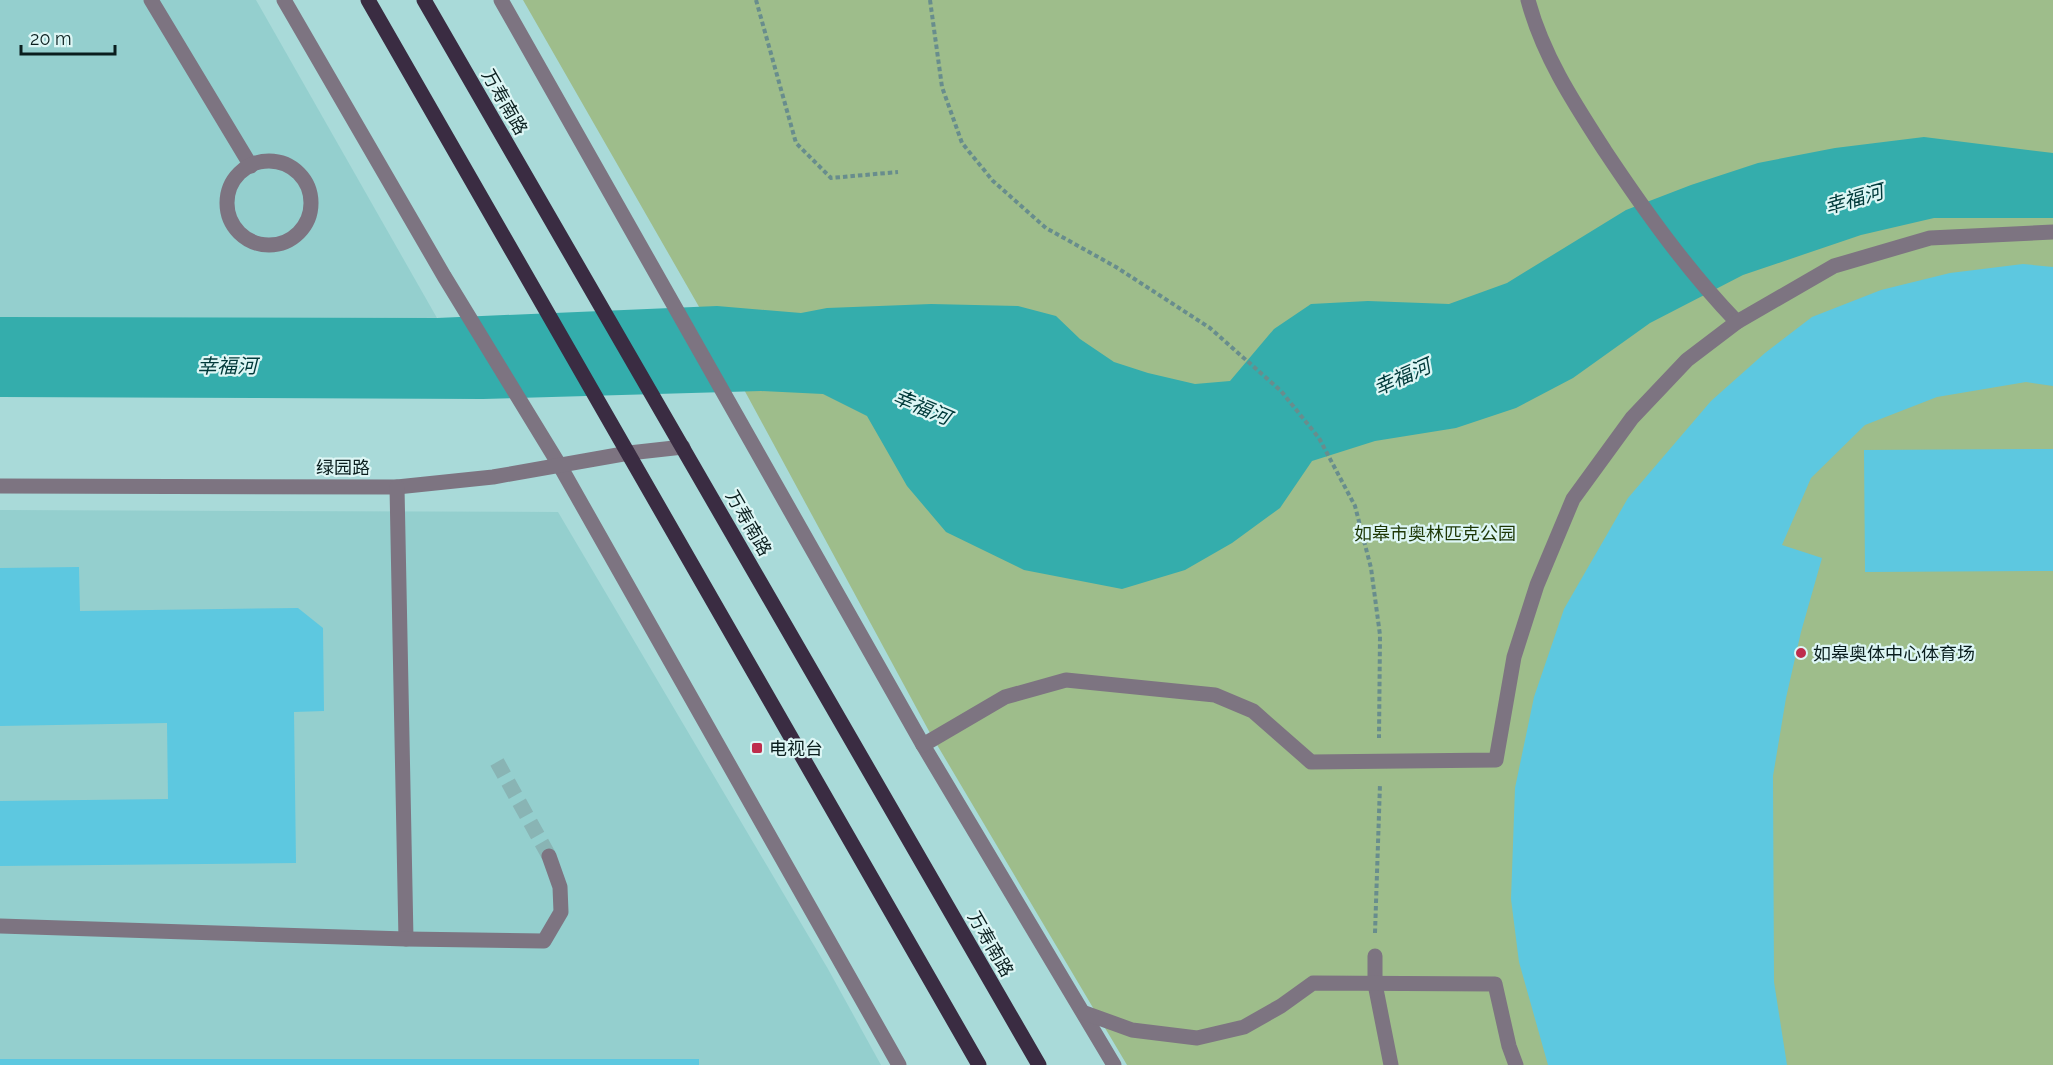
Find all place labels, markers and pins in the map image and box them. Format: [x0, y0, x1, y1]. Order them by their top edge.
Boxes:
place label: 如皋奥体中心体育场 [1813, 643, 1975, 664]
marker: 如皋奥体中心体育场 [1794, 646, 1808, 660]
place label: 电视台 [769, 738, 823, 759]
marker: 电视台 [750, 741, 764, 755]

